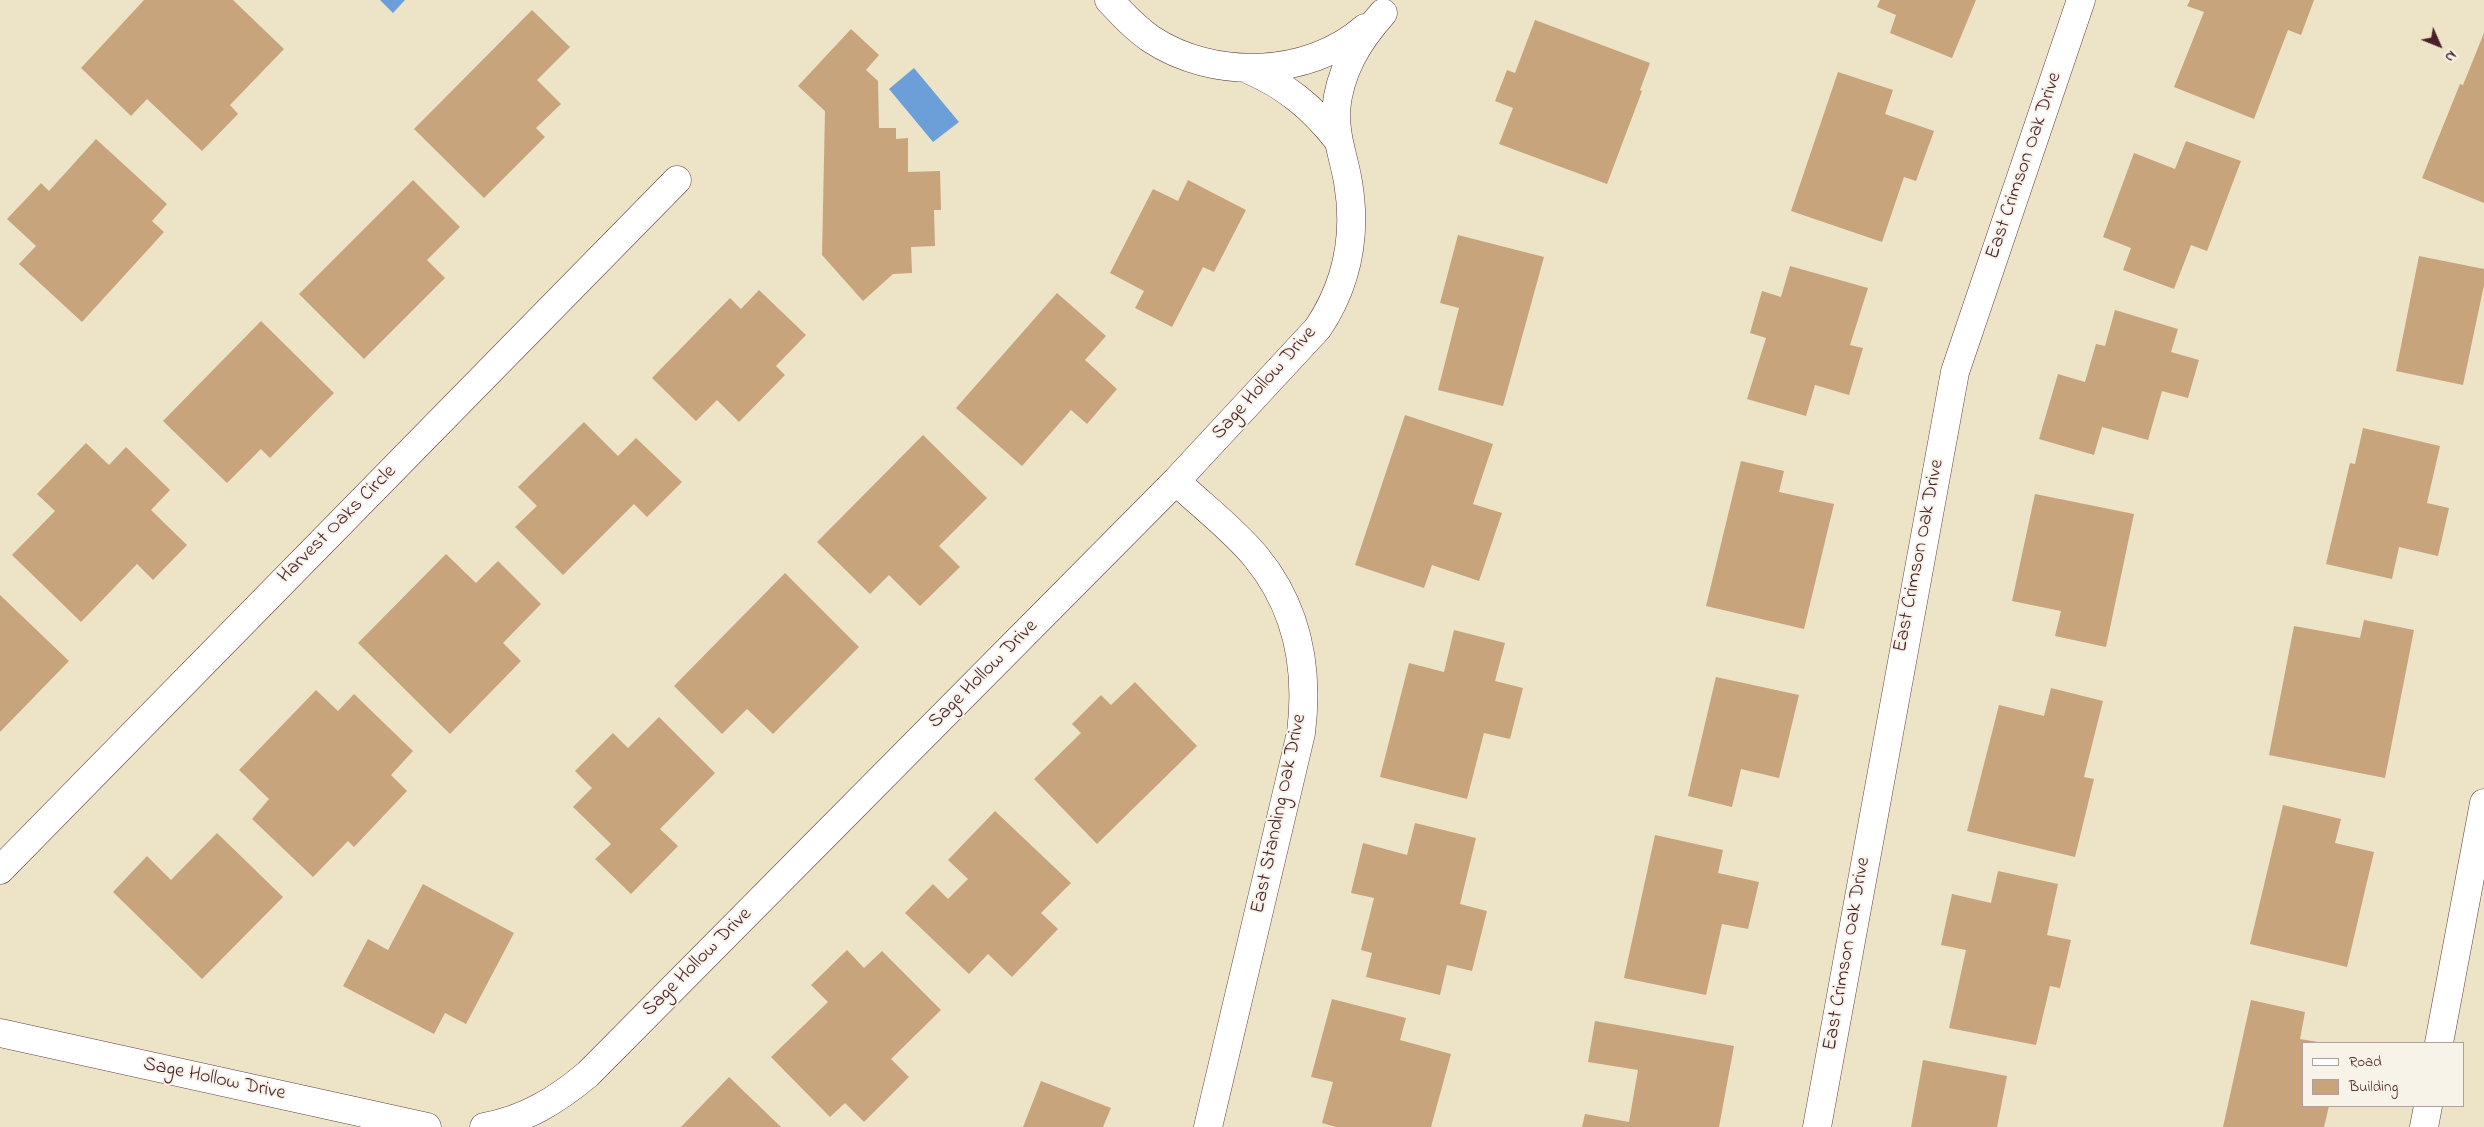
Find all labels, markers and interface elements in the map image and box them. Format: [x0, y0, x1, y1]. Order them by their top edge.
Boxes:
north arrow [2414, 20, 2464, 70]
text: N [2439, 45, 2461, 66]
street label: East Crimson Oak Drive [1982, 69, 2068, 263]
street label: Sage Hollow Drive [1208, 322, 1322, 446]
street label: East Crimson Oak Drive [1890, 458, 1950, 654]
street label: Harvest Oaks Circle [274, 461, 402, 589]
street label: Sage Hollow Drive [924, 615, 1044, 735]
street label: East Standing Oak Drive [1247, 712, 1313, 916]
street label: East Crimson Oak Drive [1819, 855, 1877, 1053]
street label: Sage Hollow Drive [638, 903, 758, 1023]
legend [2302, 1042, 2464, 1107]
text: Road [2349, 1051, 2382, 1073]
street label: Sage Hollow Drive [141, 1053, 287, 1107]
text: Building [2349, 1076, 2398, 1098]

